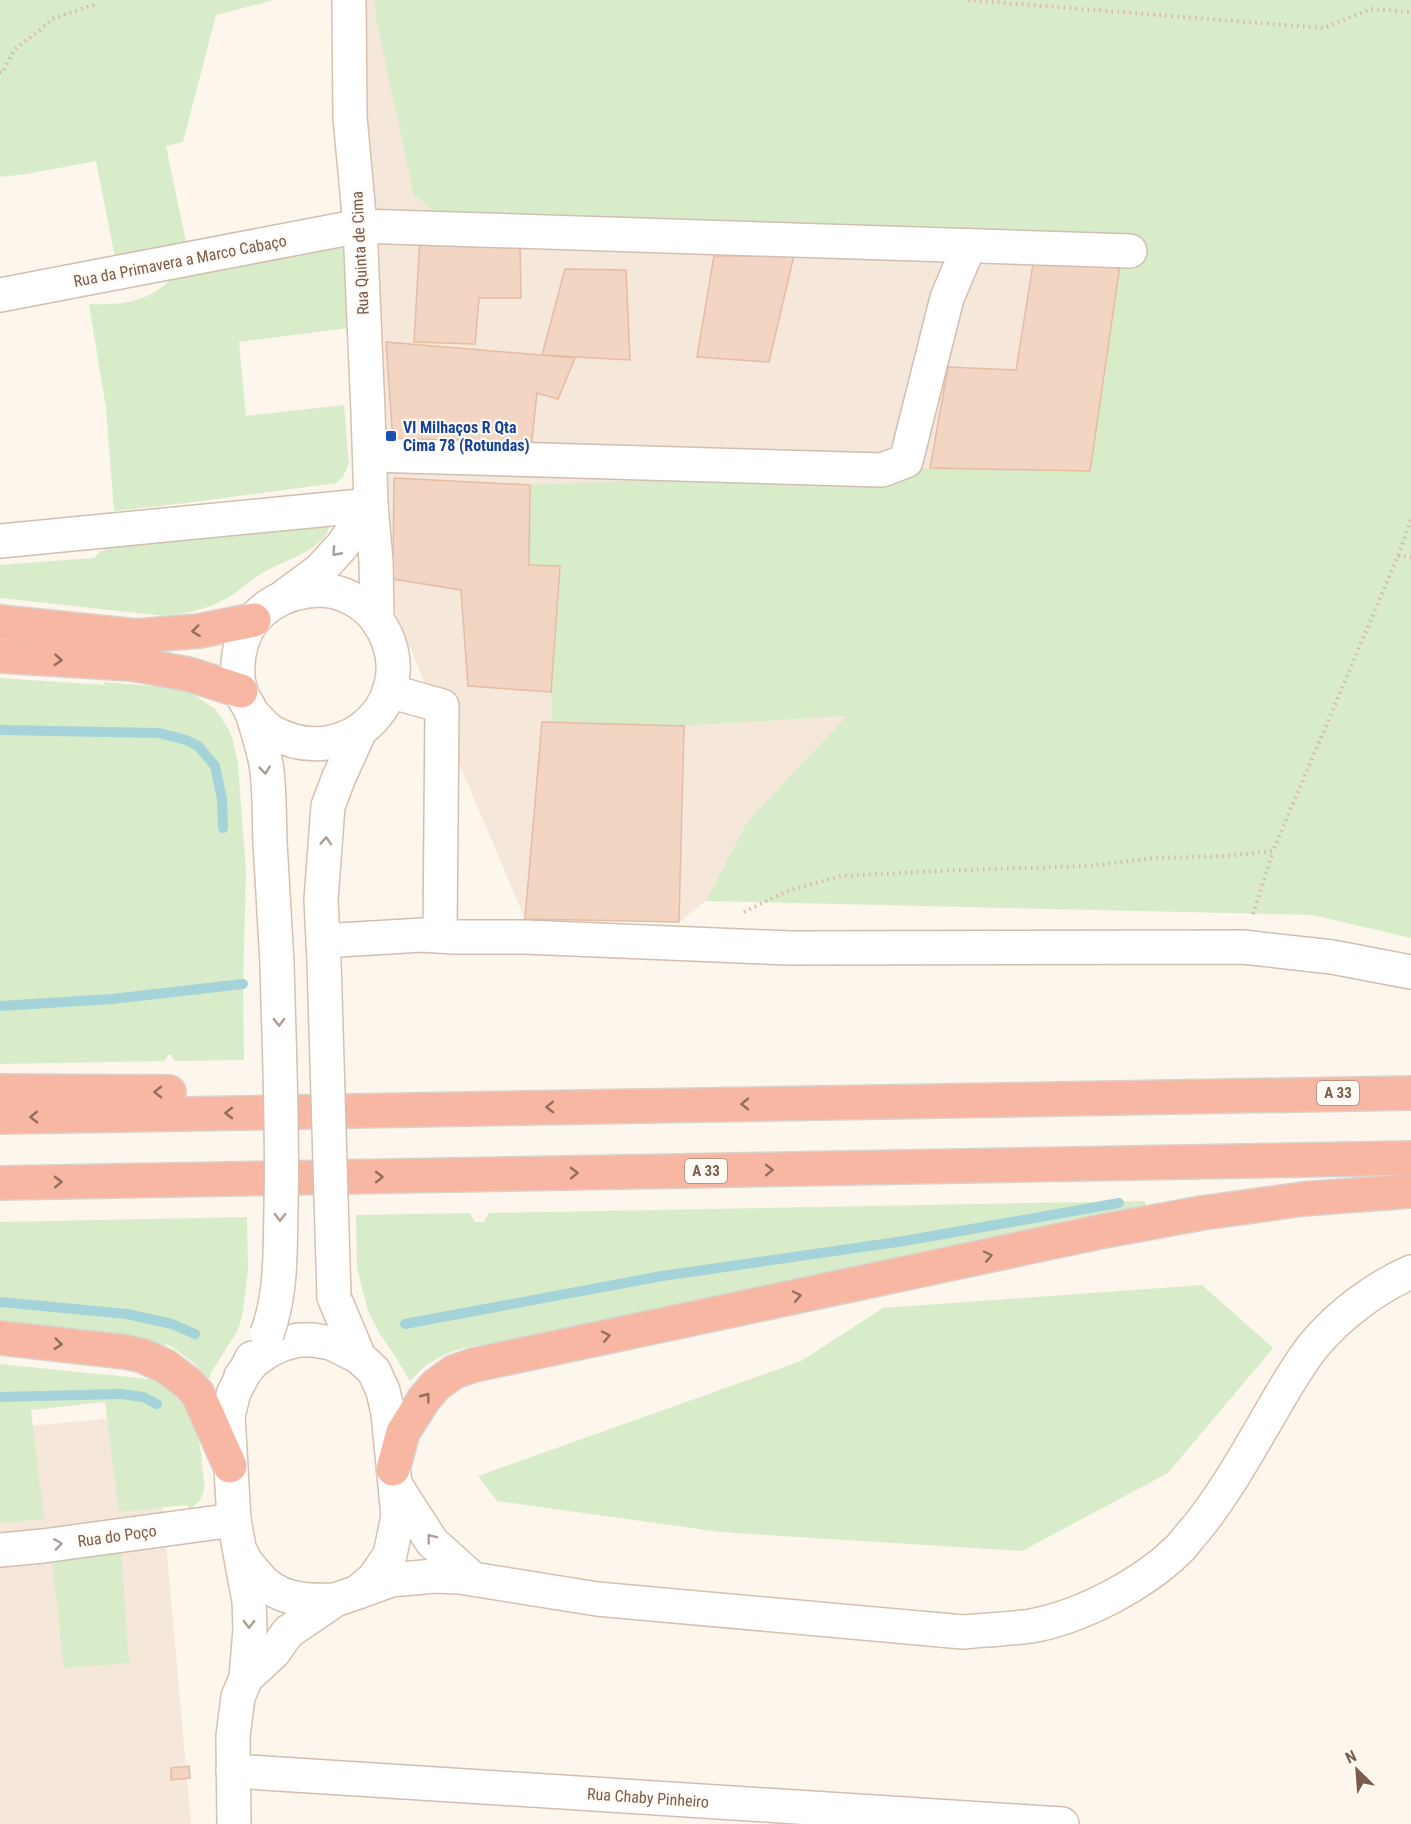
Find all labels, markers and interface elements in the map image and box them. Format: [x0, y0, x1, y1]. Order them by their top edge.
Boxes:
street label: Rua Quinta de Cima [347, 191, 373, 315]
street label: Rua da Primavera a Marco Cabaço [72, 231, 288, 291]
place label: Vl Milhaços R Qta Cima 78 (Rotundas) [403, 418, 530, 455]
marker: Vl Milhaços R Qta Cima 78 (Rotundas) [384, 429, 398, 443]
one-way arrow [332, 546, 343, 556]
one-way arrow [192, 624, 201, 637]
one-way arrow [54, 653, 63, 666]
one-way arrow [259, 766, 271, 775]
one-way arrow [319, 837, 332, 846]
one-way arrow [272, 1018, 285, 1027]
road number: A 33 [1317, 1081, 1359, 1105]
one-way arrow [153, 1086, 162, 1098]
one-way arrow [741, 1097, 750, 1110]
one-way arrow [546, 1101, 555, 1113]
one-way arrow [225, 1107, 234, 1119]
one-way arrow [30, 1111, 39, 1123]
road number: A 33 [685, 1159, 727, 1183]
one-way arrow [765, 1164, 774, 1176]
one-way arrow [570, 1167, 579, 1179]
one-way arrow [375, 1171, 384, 1183]
one-way arrow [54, 1176, 63, 1189]
one-way arrow [274, 1213, 287, 1222]
one-way arrow [983, 1250, 993, 1263]
one-way arrow [792, 1290, 802, 1303]
one-way arrow [601, 1330, 611, 1343]
one-way arrow [54, 1337, 63, 1350]
one-way arrow [418, 1393, 429, 1404]
street label: Rua do Poço [76, 1521, 158, 1551]
one-way arrow [427, 1534, 438, 1545]
one-way arrow [54, 1539, 63, 1551]
one-way arrow [243, 1620, 256, 1629]
north arrow [1327, 1740, 1387, 1800]
text: N [1342, 1746, 1359, 1768]
street label: Rua Chaby Pinheiro [586, 1784, 710, 1812]

